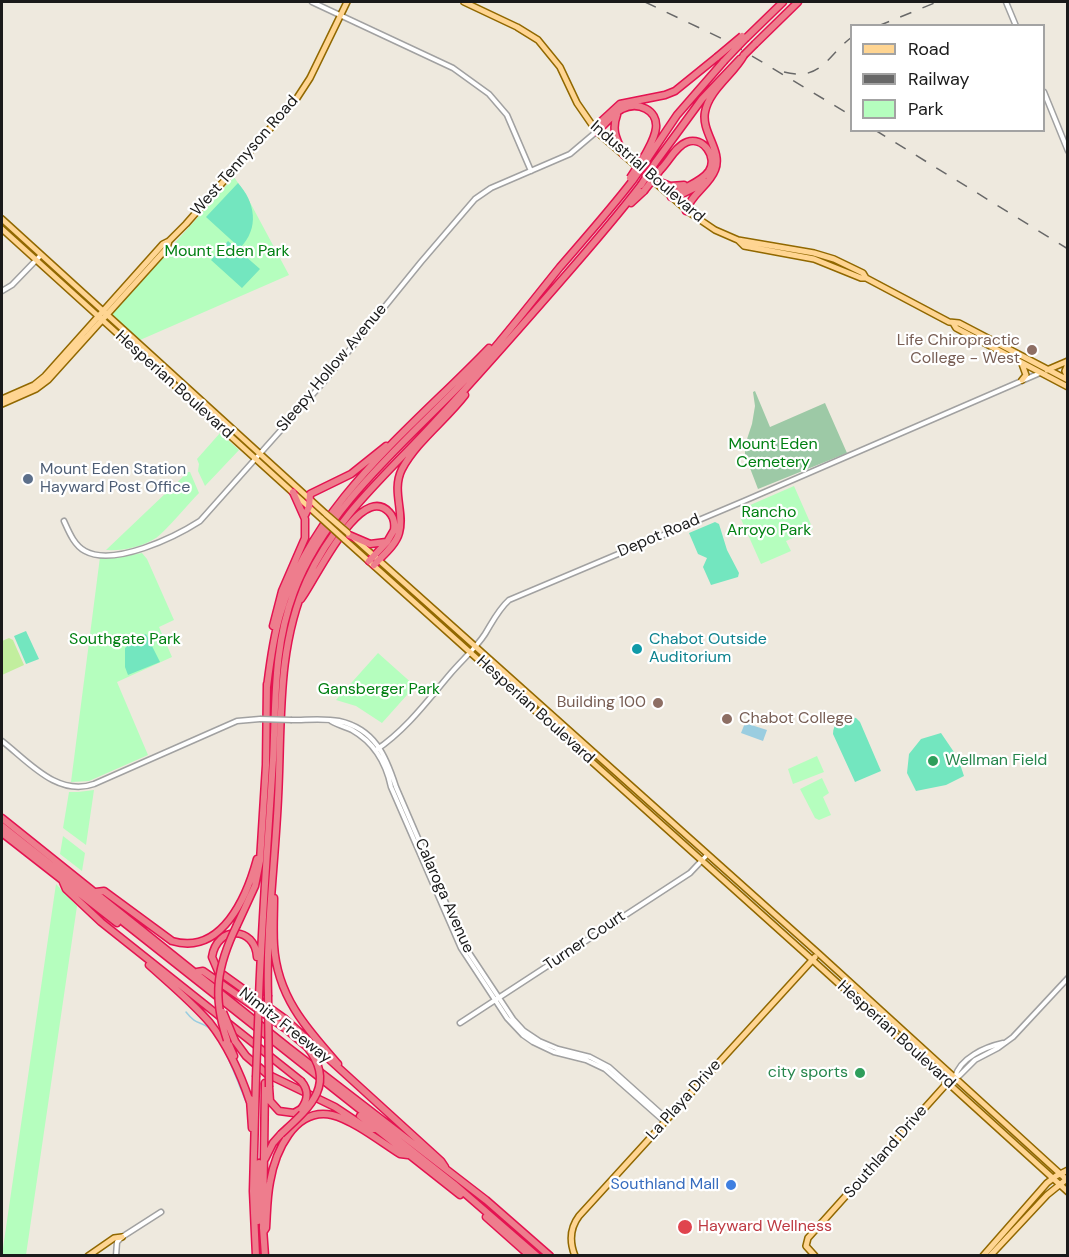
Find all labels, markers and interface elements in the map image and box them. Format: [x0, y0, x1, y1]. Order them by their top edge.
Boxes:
legend [850, 24, 1045, 132]
text: Road [908, 37, 950, 61]
text: Railway [908, 67, 970, 91]
street label: West Tennyson Road [187, 92, 303, 220]
text: Park [908, 97, 944, 121]
street label: Industrial Boulevard [586, 117, 708, 227]
park label: Mount Eden Park [164, 242, 290, 262]
street label: Sleepy Hollow Avenue [273, 300, 391, 436]
street label: Hesperian Boulevard [111, 327, 237, 443]
place label: Life Chiropractic College - West [897, 331, 1020, 369]
marker: Life Chiropractic College - West [1025, 343, 1039, 357]
park label: Mount Eden Cemetery [728, 435, 818, 473]
place label: Mount Eden Station Hayward Post Office [40, 460, 190, 498]
marker: Mount Eden Station Hayward Post Office [21, 472, 35, 486]
park label: Rancho Arroyo Park [727, 503, 811, 541]
street label: Depot Road [615, 510, 703, 562]
park label: Southgate Park [69, 630, 181, 650]
place label: Chabot Outside Auditorium [649, 630, 767, 668]
marker: Chabot Outside Auditorium [630, 642, 644, 656]
street label: Hesperian Boulevard [472, 652, 598, 768]
park label: Gansberger Park [318, 680, 440, 700]
place label: Building 100 [557, 693, 646, 713]
marker: Building 100 [651, 696, 665, 710]
place label: Chabot College [739, 709, 853, 729]
marker: Chabot College [720, 712, 734, 726]
place label: Wellman Field [945, 751, 1047, 771]
marker: Wellman Field [926, 754, 940, 768]
street label: Calaroga Avenue [410, 836, 478, 956]
street label: Turner Court [541, 907, 629, 975]
street label: Hesperian Boulevard [833, 977, 959, 1093]
street label: Nimitz Freeway [235, 984, 335, 1068]
street label: La Playa Drive [643, 1056, 725, 1144]
place label: city sports [768, 1063, 848, 1083]
marker: city sports [853, 1066, 867, 1080]
street label: Southland Drive [840, 1102, 932, 1202]
place label: Southland Mall [611, 1175, 719, 1195]
marker: Southland Mall [724, 1178, 738, 1192]
place label: Hayward Wellness [698, 1217, 832, 1237]
marker: Hayward Wellness [676, 1218, 694, 1236]

